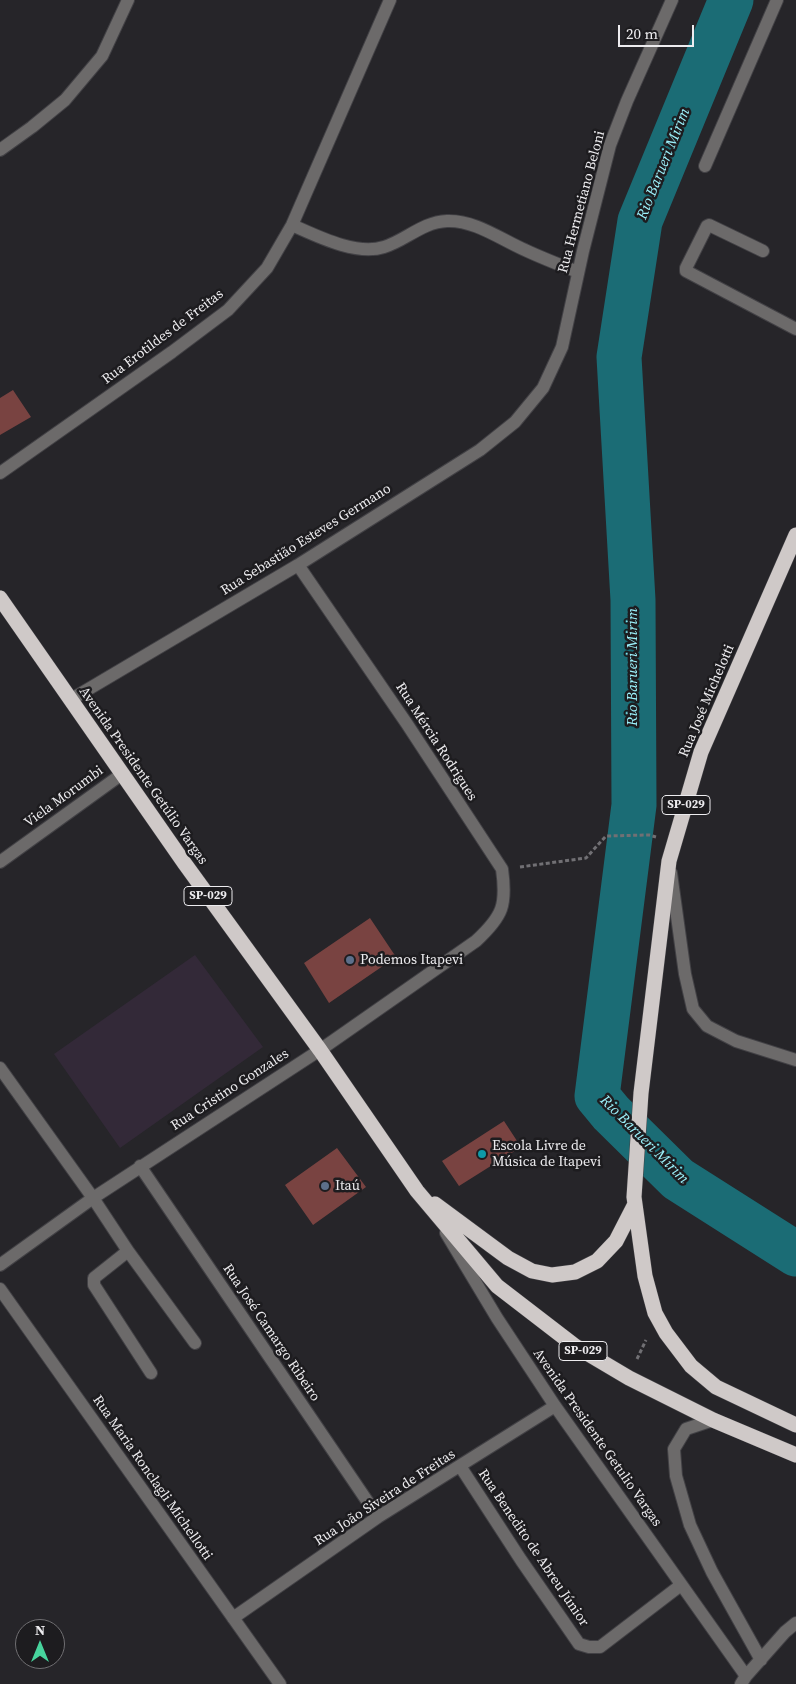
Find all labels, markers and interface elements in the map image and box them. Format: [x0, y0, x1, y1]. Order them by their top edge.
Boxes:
scale bar [621, 15, 697, 47]
text: 20 m [626, 23, 658, 44]
water label: Rio Barueri Mirim [634, 106, 694, 222]
street label: Rua Hermetiano Beloni [555, 129, 609, 275]
street label: Rua Erotildes de Freitas [99, 286, 227, 388]
street label: Rua Sebastião Esteves Germano [218, 481, 394, 599]
water label: Rio Barueri Mirim [624, 608, 642, 726]
street label: Rua José Michelotti [676, 642, 738, 760]
street label: Rua Mércia Rodrigues [392, 680, 480, 804]
street label: Avenida Presidente Getúlio Vargas [75, 684, 211, 868]
street label: Viela Morumbi [21, 763, 107, 831]
road number: SP-029 [662, 796, 710, 814]
road number: SP-029 [184, 886, 232, 906]
place label: Podemos Itapevi [360, 952, 463, 968]
marker: Podemos Itapevi [344, 954, 356, 966]
street label: Rua Cristino Gonzales [168, 1046, 292, 1134]
water label: Rio Barueri Mirim [596, 1092, 692, 1188]
place label: Escola Livre de Música de Itapevi [492, 1138, 601, 1170]
marker: Escola Livre de Música de Itapevi [476, 1148, 488, 1160]
place label: Itaú [335, 1178, 360, 1194]
marker: Itaú [319, 1180, 331, 1192]
street label: Rua José Camargo Ribeiro [219, 1261, 323, 1405]
road number: SP-029 [559, 1342, 607, 1360]
street label: Avenida Presidente Getulio Vargas [529, 1346, 665, 1530]
street label: Rua Maria Ronclagli Michellotti [89, 1392, 215, 1564]
street label: Rua João Siveira de Freitas [311, 1446, 459, 1550]
street label: Rua Benedito de Abreu Júnior [474, 1466, 592, 1630]
north arrow [15, 1619, 65, 1669]
text: N [35, 1620, 45, 1640]

